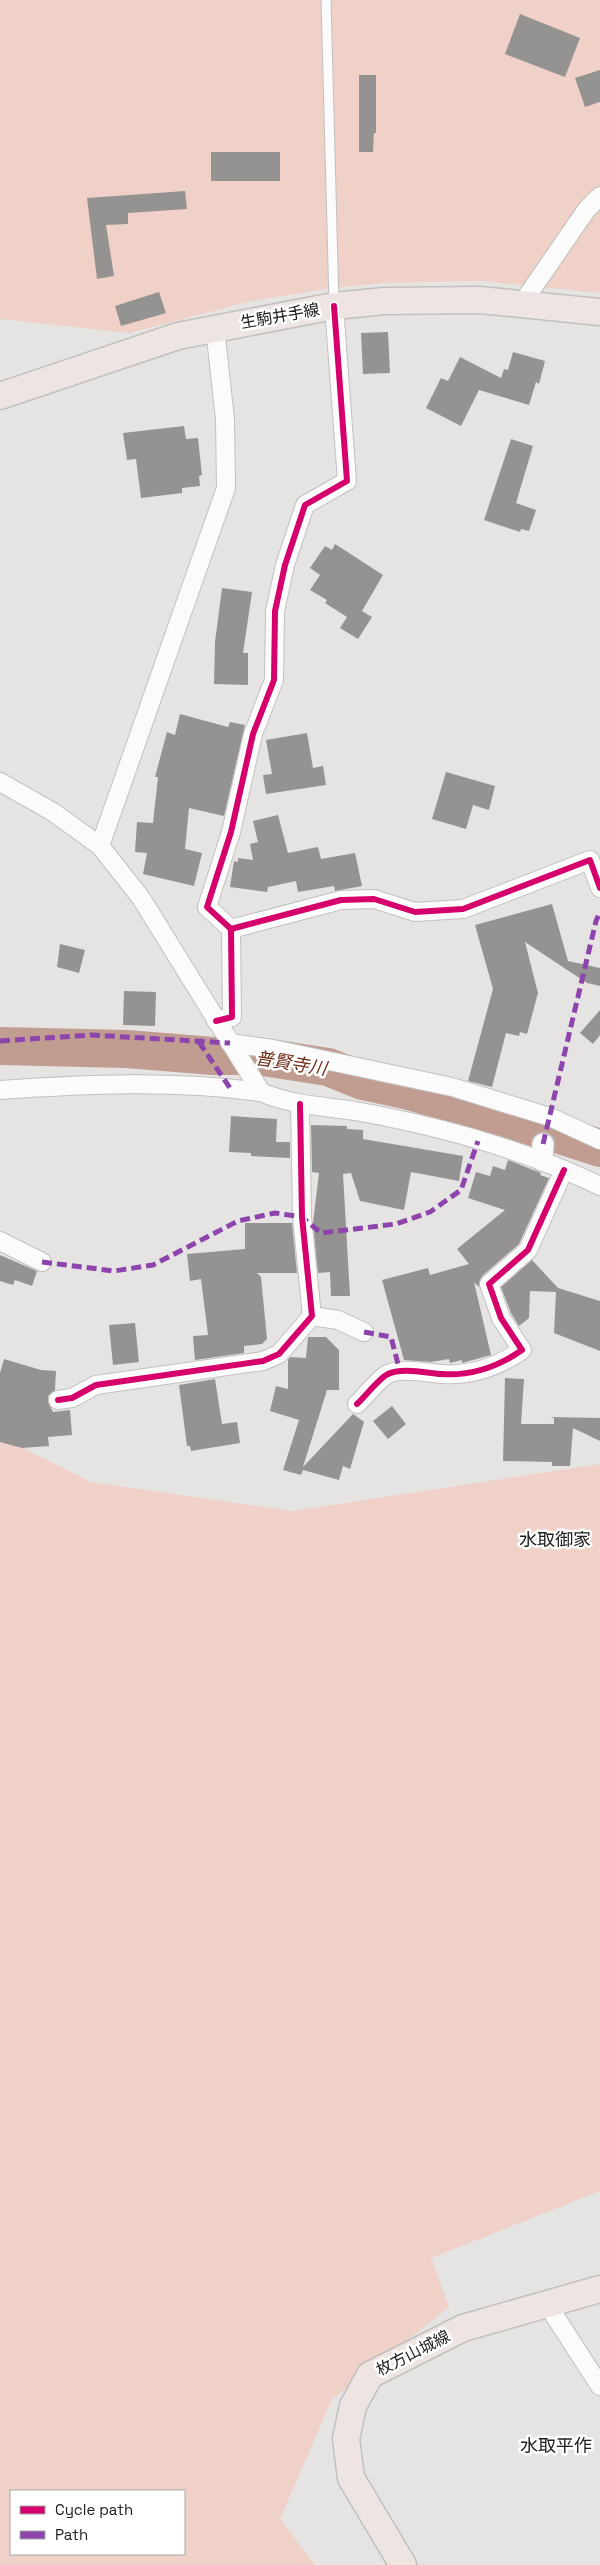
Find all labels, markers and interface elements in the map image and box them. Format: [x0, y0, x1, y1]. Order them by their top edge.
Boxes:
street label: 生駒井手線 [239, 299, 321, 333]
water label: 普賢寺川 [254, 1046, 330, 1080]
district label: 水取御家 [519, 1528, 591, 1551]
street label: 枚方山城線 [373, 2325, 453, 2381]
district label: 水取平作 [520, 2434, 592, 2457]
legend [10, 2490, 185, 2555]
text: Cycle path [55, 2500, 133, 2519]
text: Path [55, 2525, 88, 2544]

